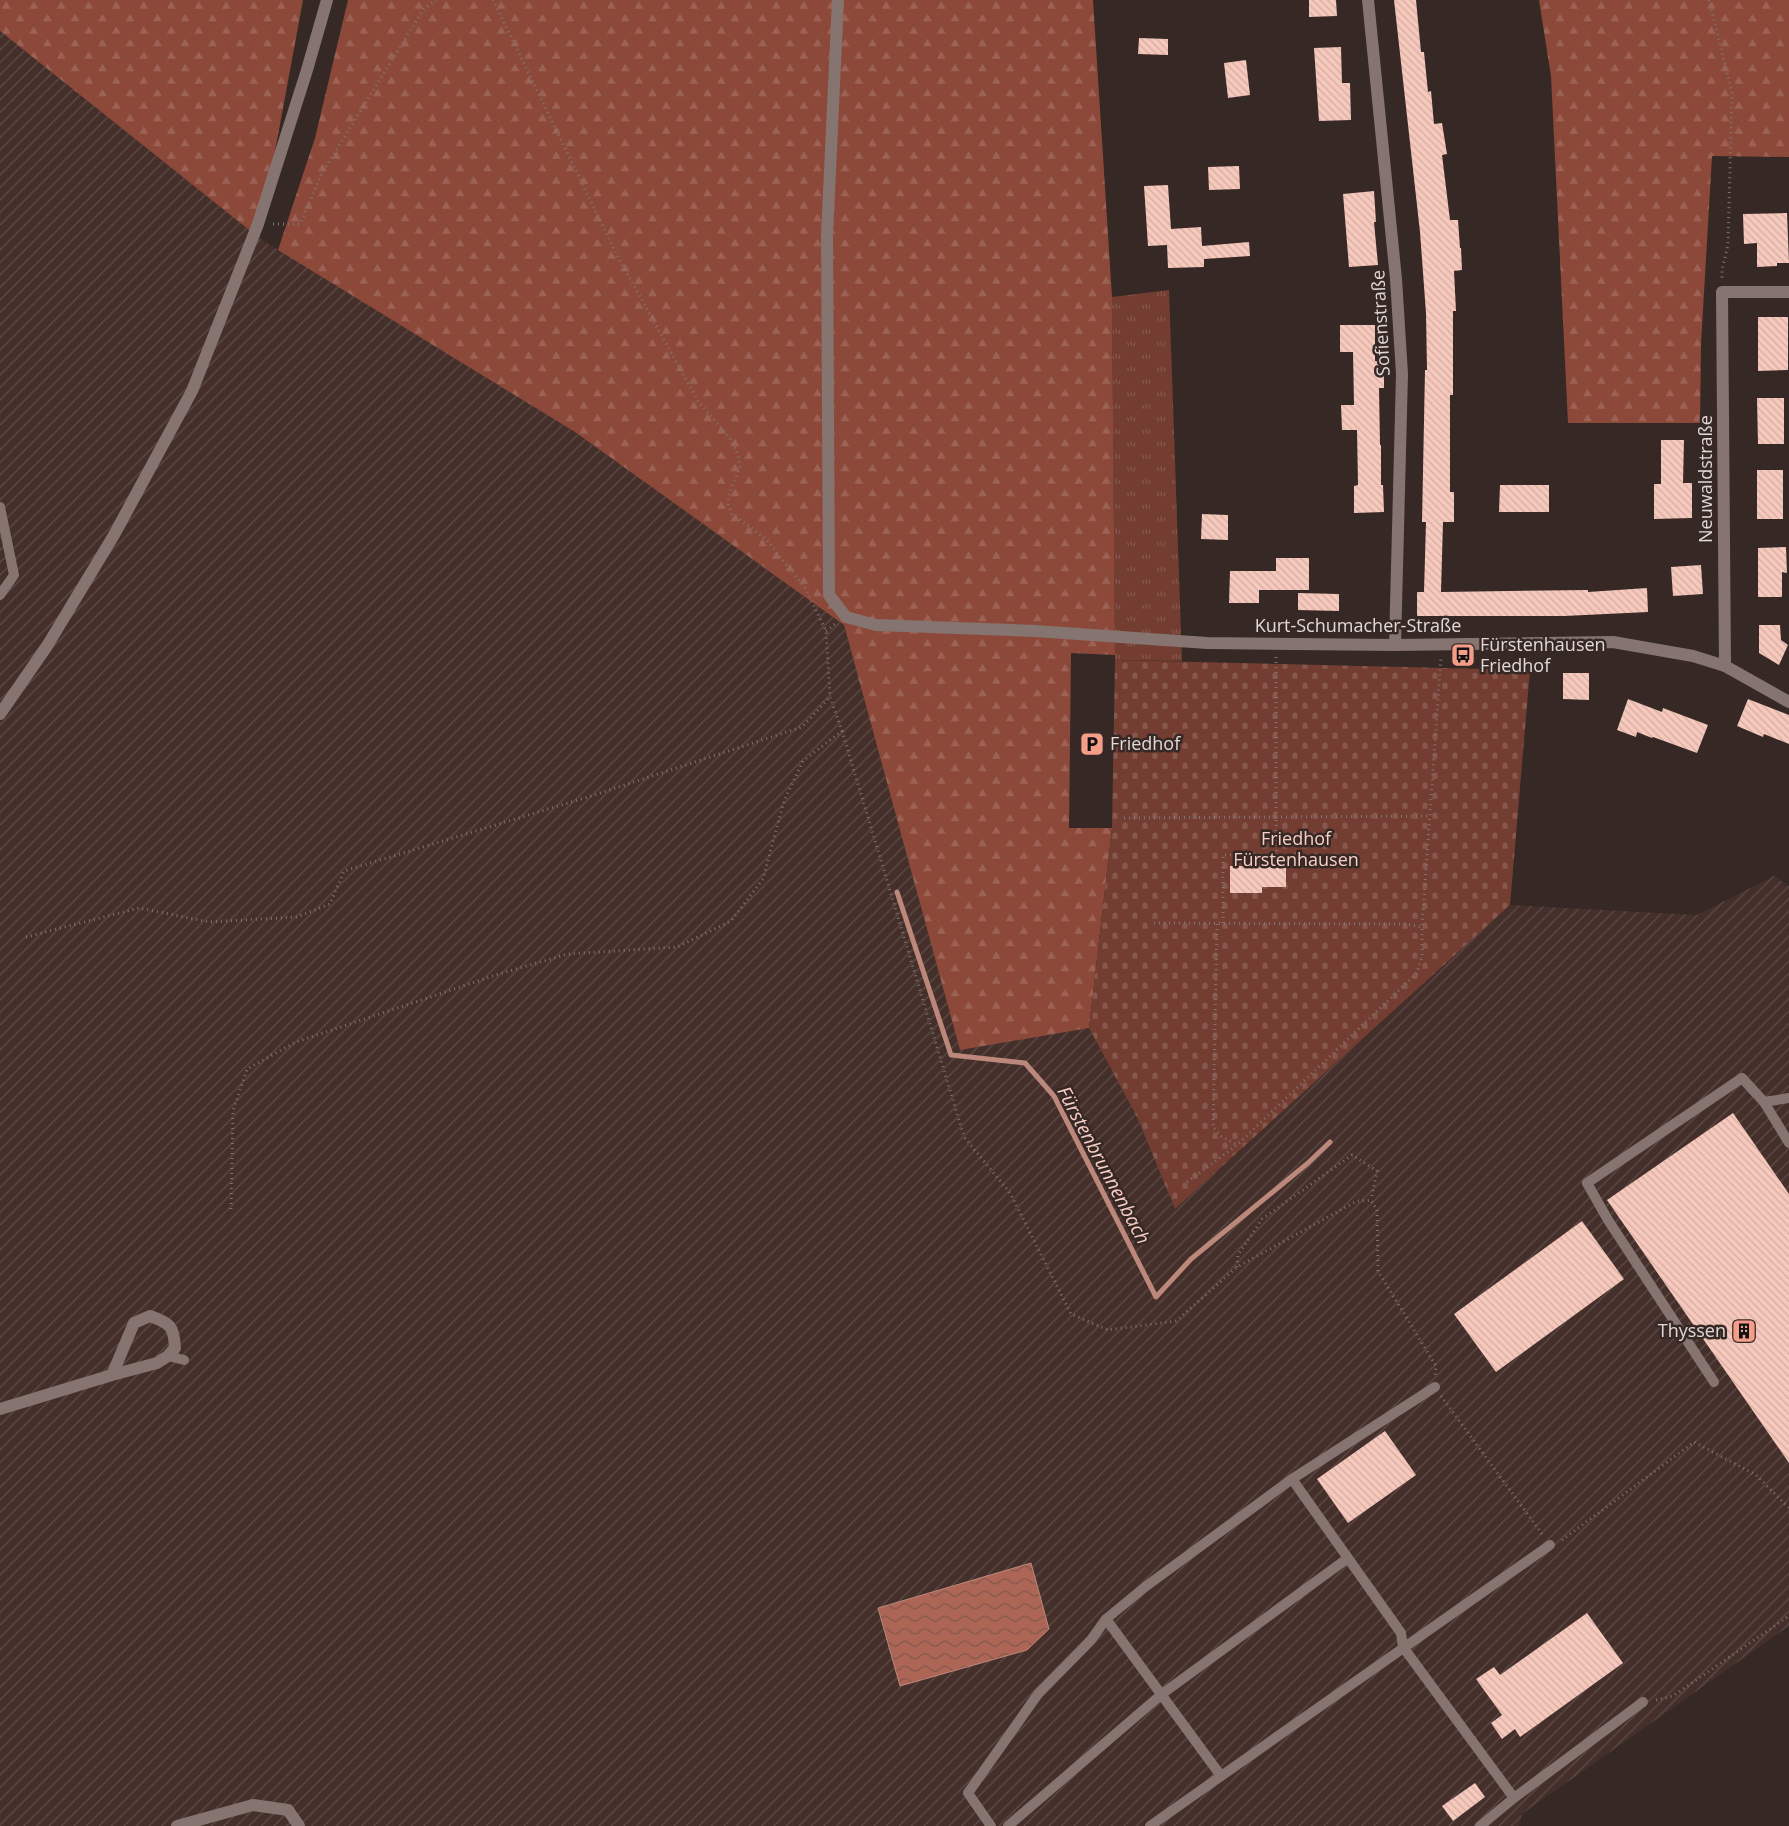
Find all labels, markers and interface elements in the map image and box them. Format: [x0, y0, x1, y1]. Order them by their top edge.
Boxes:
street label: Sofienstraße [1365, 269, 1395, 377]
street label: Neuwaldstraße [1693, 415, 1717, 543]
street label: Kurt-Schumacher-Straße [1255, 613, 1461, 637]
place label: Fürstenhausen Friedhof [1480, 632, 1606, 677]
bus stop icon: Fürstenhausen Friedhof [1450, 642, 1476, 668]
parking icon: Friedhof [1079, 731, 1105, 757]
place label: Friedhof [1110, 731, 1181, 755]
park label: Friedhof Fürstenhausen [1233, 826, 1359, 871]
water label: Fürstenbrunnenbach [1051, 1081, 1157, 1249]
place label: Thyssen [1658, 1318, 1726, 1342]
building icon: Thyssen [1731, 1318, 1757, 1344]

